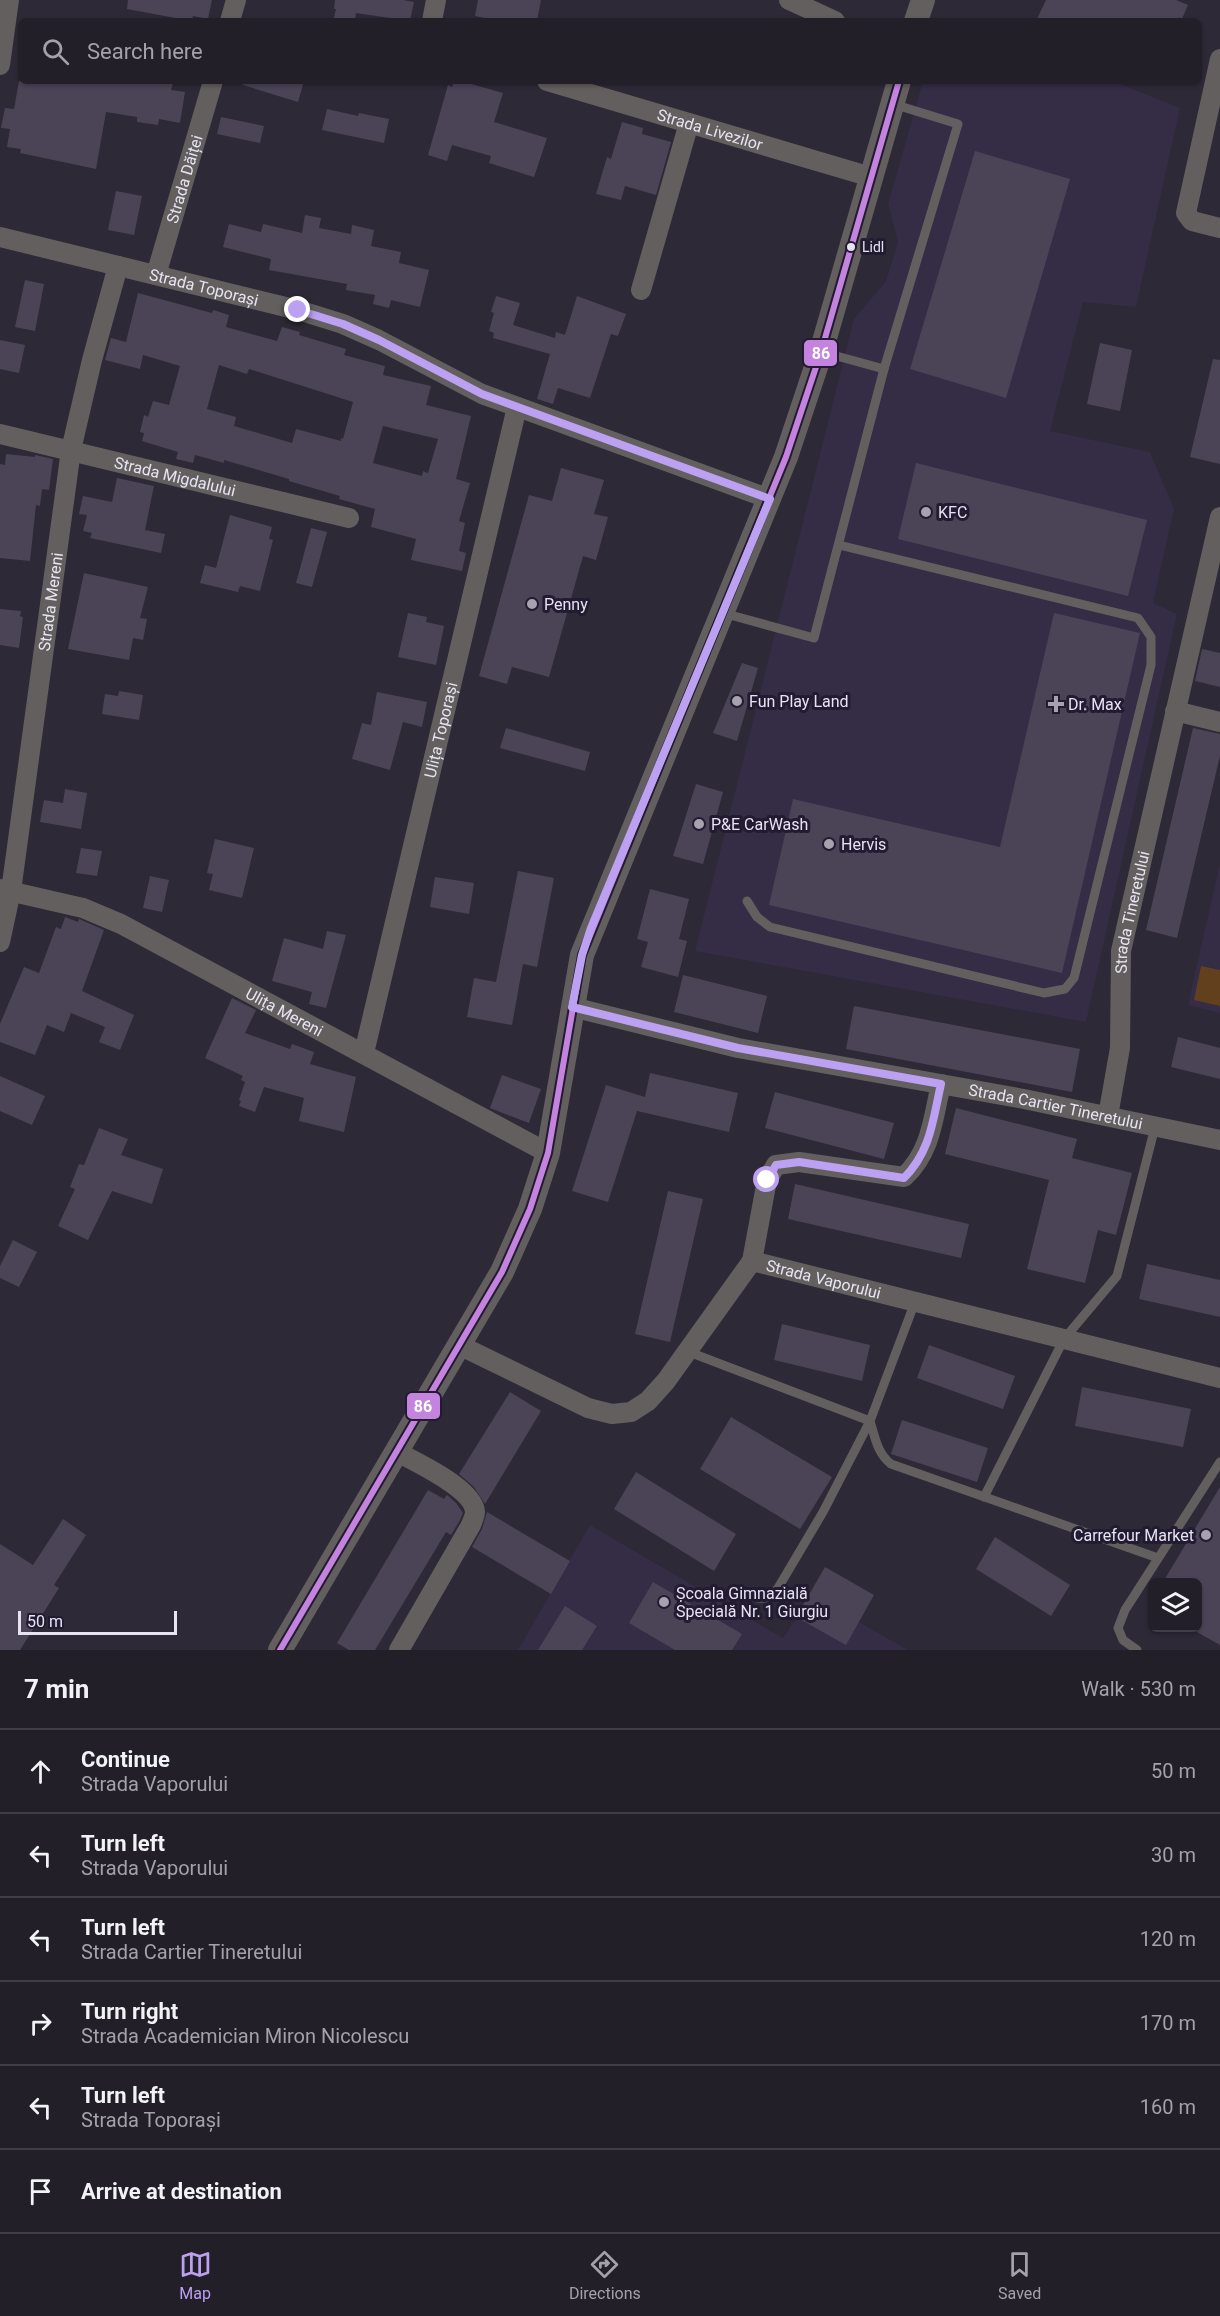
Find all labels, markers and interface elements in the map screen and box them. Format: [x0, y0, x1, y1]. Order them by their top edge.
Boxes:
search box [18, 18, 1202, 84]
icon: search [39, 35, 72, 68]
text: Search here [87, 39, 203, 64]
street label: Strada Livezilor [655, 105, 766, 154]
street label: Strada Dăiței [162, 133, 206, 225]
place label: Lidl [862, 239, 884, 255]
marker: Lidl [845, 241, 857, 253]
street label: Strada Toporași [147, 264, 261, 310]
route end [284, 296, 310, 322]
line badge: 86 [803, 339, 838, 367]
text: 86 [812, 344, 830, 363]
street label: Strada Migdalului [112, 452, 238, 500]
place label: KFC [938, 503, 967, 522]
marker: KFC [919, 505, 933, 519]
street label: Strada Mereni [34, 551, 66, 652]
place label: Penny [544, 595, 588, 614]
marker: Penny [525, 597, 539, 611]
street label: Ulița Toporași [420, 680, 461, 780]
place label: Fun Play Land [749, 692, 849, 711]
marker: Fun Play Land [730, 694, 744, 708]
place label: Dr. Max [1068, 695, 1122, 714]
marker: Dr. Max [1049, 697, 1063, 711]
place label: P&E CarWash [711, 815, 808, 834]
marker: P&E CarWash [692, 817, 706, 831]
place label: Hervis [841, 835, 886, 854]
marker: Hervis [822, 837, 836, 851]
street label: Strada Tineretului [1111, 849, 1153, 974]
street label: Ulița Mereni [243, 983, 327, 1040]
street label: Strada Cartier Tineretului [967, 1080, 1144, 1133]
route start [753, 1166, 779, 1192]
street label: Strada Vaporului [764, 1255, 883, 1302]
line badge: 86 [406, 1392, 441, 1420]
text: 86 [414, 1397, 432, 1416]
place label: Carrefour Market [1073, 1526, 1194, 1545]
marker: Carrefour Market [1199, 1528, 1213, 1542]
map controls [1148, 1578, 1202, 1632]
button: layers [1148, 1578, 1202, 1632]
place label: Școala Gimnazială Specială Nr. 1 Giurgiu [676, 1584, 828, 1621]
marker: Școala Gimnazială Specială Nr. 1 Giurgiu [657, 1595, 671, 1609]
scale bar [18, 1608, 177, 1636]
text: 50 m [27, 1612, 63, 1631]
text: 7 min [24, 1674, 89, 1704]
text: Walk · 530 m [1081, 1677, 1196, 1701]
text: Continue [81, 1747, 170, 1772]
icon: ahead [24, 1755, 57, 1788]
text: 50 m [1151, 1759, 1196, 1783]
text: Strada Vaporului [81, 1772, 228, 1796]
text: Turn left [81, 1831, 165, 1856]
icon: left [24, 1839, 57, 1872]
text: 30 m [1151, 1843, 1196, 1867]
text: Strada Vaporului [81, 1856, 228, 1880]
text: Turn left [81, 1915, 165, 1940]
icon: left [24, 1923, 57, 1956]
text: 120 m [1140, 1927, 1196, 1951]
text: Strada Cartier Tineretului [81, 1940, 302, 1964]
text: Turn right [81, 1999, 178, 2024]
icon: right [24, 2007, 57, 2040]
text: 170 m [1140, 2011, 1196, 2035]
text: Strada Academician Miron Nicolescu [81, 2024, 409, 2048]
text: Turn left [81, 2083, 165, 2108]
icon: left [24, 2091, 57, 2124]
text: 160 m [1140, 2095, 1196, 2119]
text: Strada Toporași [81, 2108, 221, 2132]
icon: arrive [24, 2175, 57, 2208]
text: Arrive at destination [81, 2179, 282, 2204]
tab: Map [179, 2248, 212, 2303]
tab: Directions [569, 2248, 641, 2303]
tab: Saved [998, 2248, 1041, 2303]

